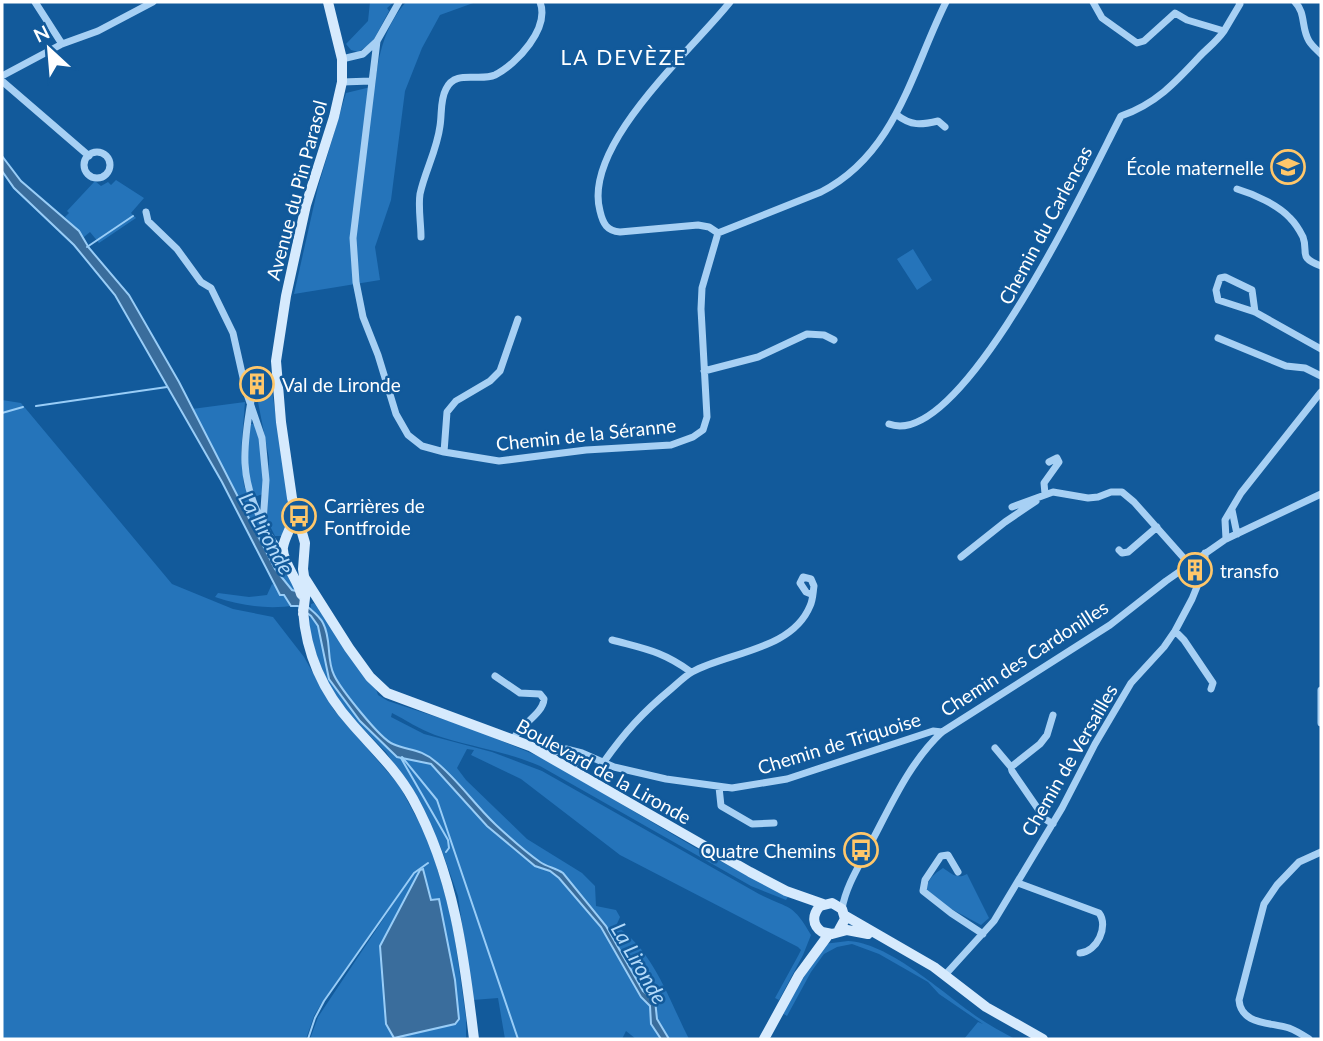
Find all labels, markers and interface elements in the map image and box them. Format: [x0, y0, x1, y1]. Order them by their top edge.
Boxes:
north arrow [14, 14, 84, 84]
text: N [30, 20, 53, 47]
district label: LA DEVÈZE [561, 44, 687, 69]
street label: Avenue du Pin Parasol [261, 97, 331, 283]
street label: Chemin du Carlencas [994, 142, 1096, 308]
school or university icon: École maternelle [1269, 148, 1307, 186]
place label: École maternelle [1126, 156, 1264, 179]
building icon: Val de Lironde [238, 365, 276, 403]
place label: Val de Lironde [282, 373, 401, 396]
street label: Chemin de la Séranne [495, 413, 677, 455]
water label: La Lironde [234, 488, 300, 578]
place label: Carrières de Fontfroide [324, 494, 425, 539]
bus stop icon: Carrières de Fontfroide [280, 497, 318, 535]
building icon: transfo [1176, 551, 1214, 589]
place label: transfo [1220, 559, 1279, 582]
street label: Chemin des Cardonilles [936, 595, 1112, 721]
street label: Chemin de Versailles [1016, 680, 1122, 840]
street label: Chemin de Triquoise [755, 707, 923, 779]
street label: Boulevard de la Lironde [513, 713, 695, 829]
bus stop icon: Quatre Chemins [842, 831, 880, 869]
place label: Quatre Chemins [700, 839, 836, 862]
water label: La Lironde [607, 918, 673, 1008]

